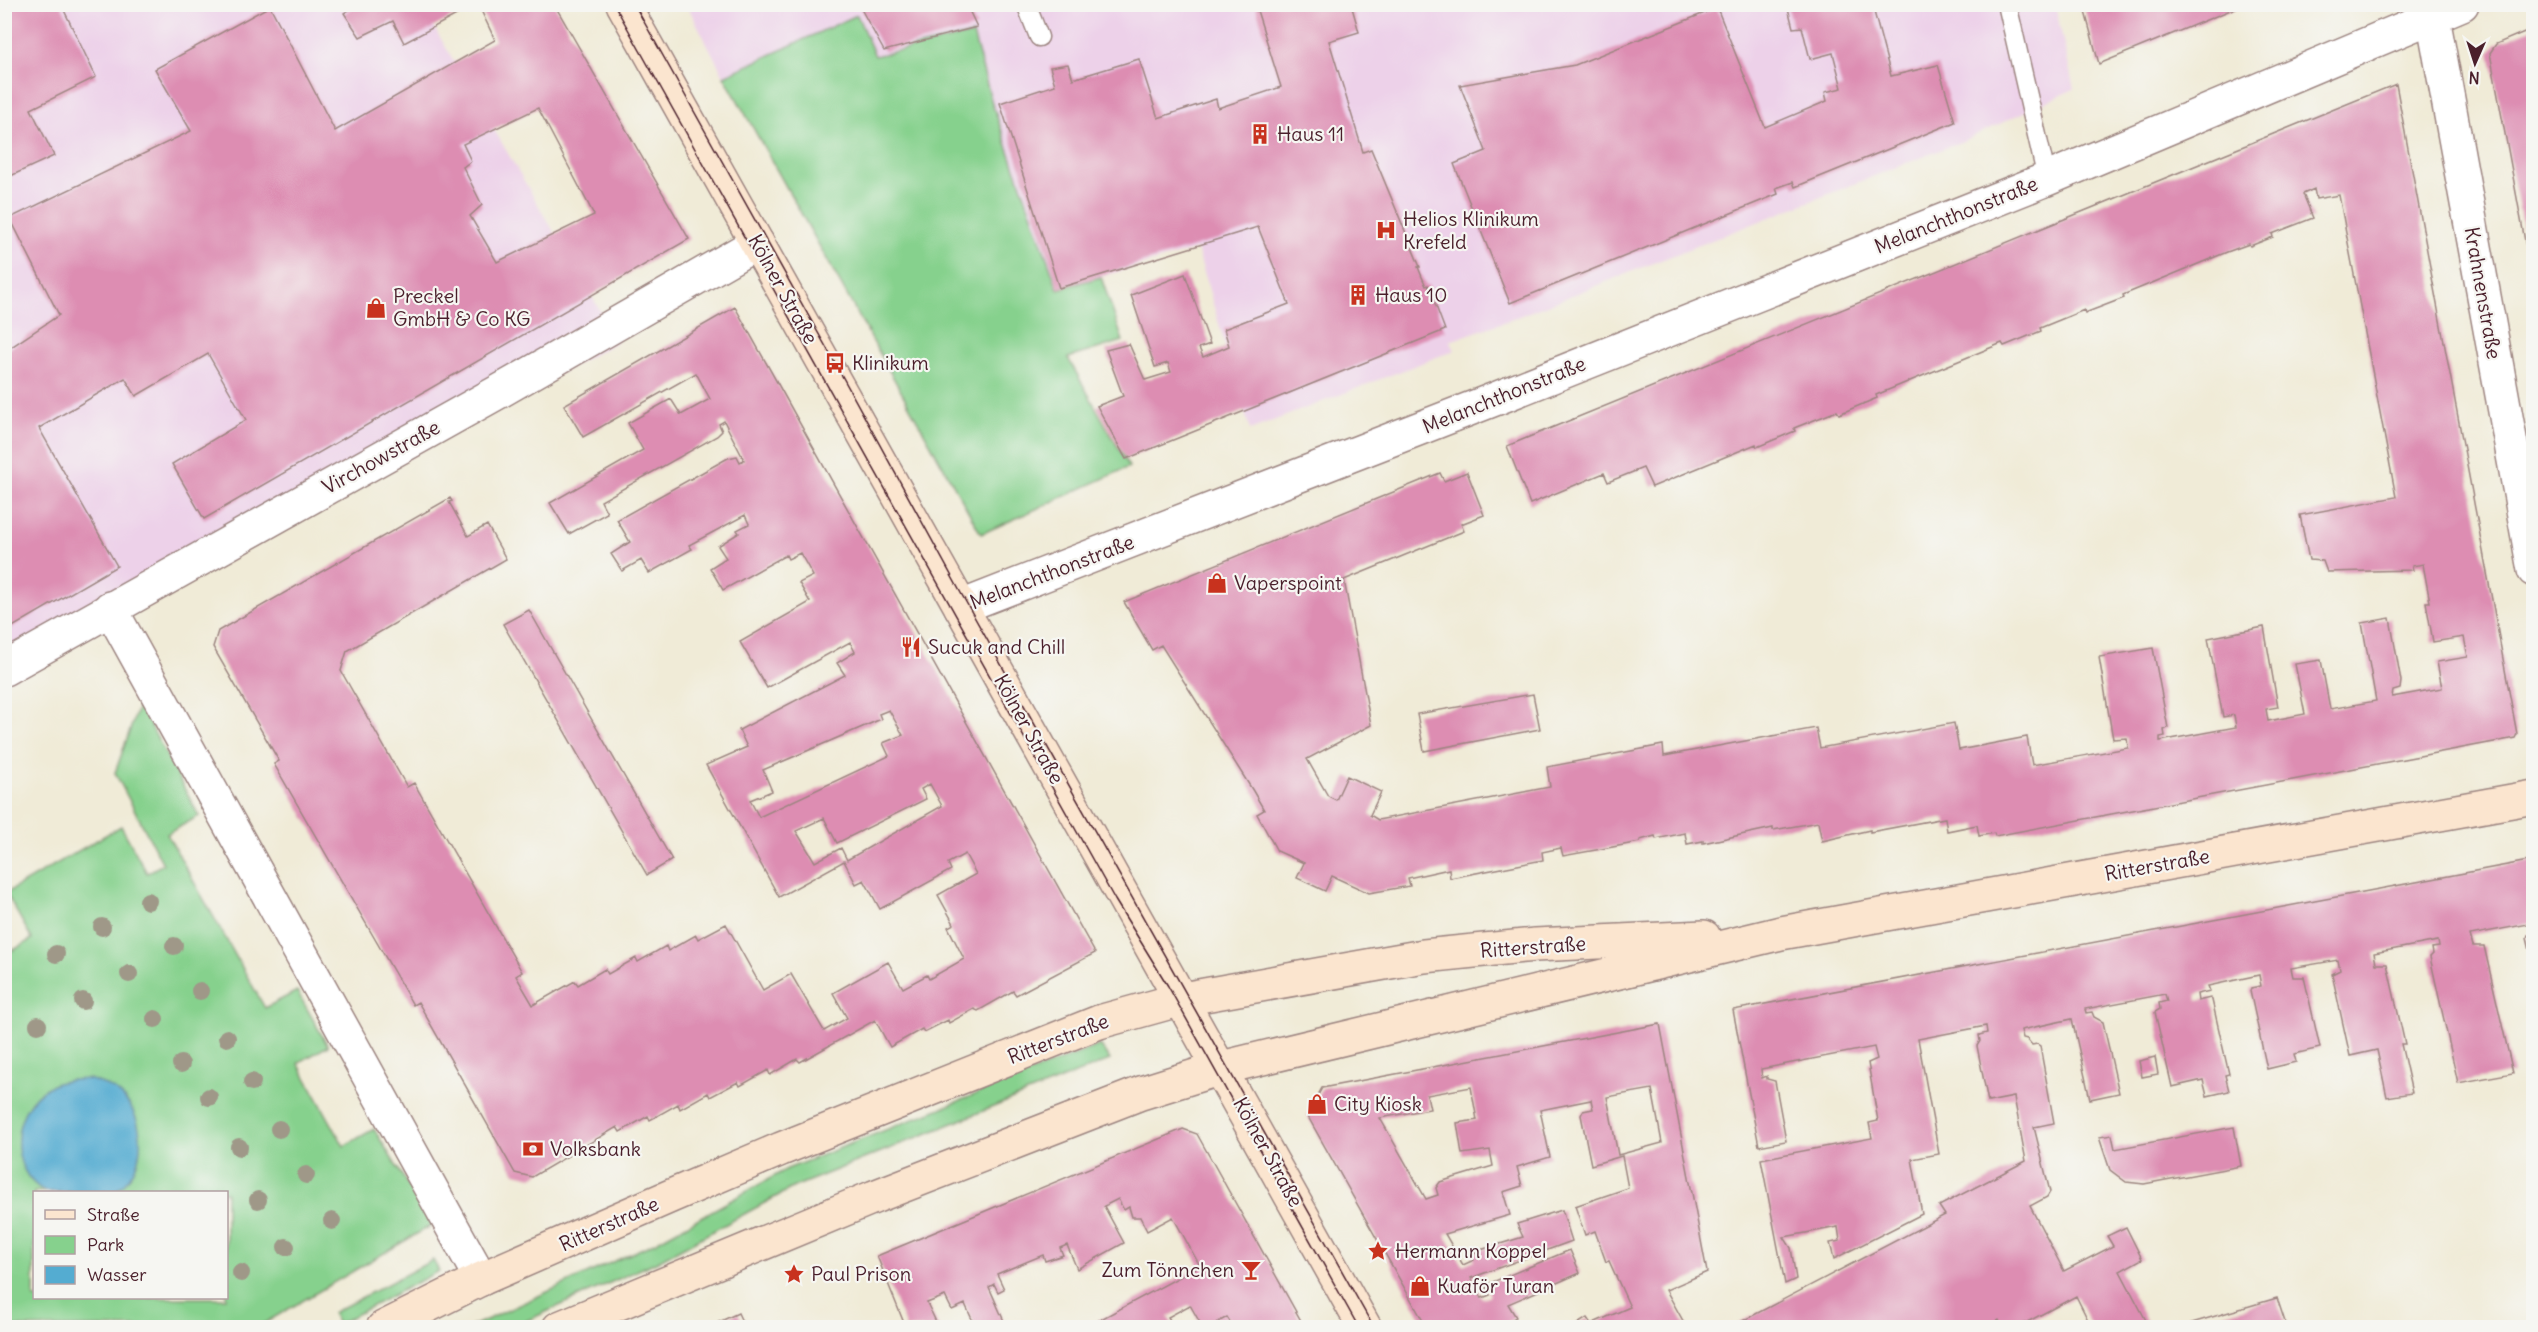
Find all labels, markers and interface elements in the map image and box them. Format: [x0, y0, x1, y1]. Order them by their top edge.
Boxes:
north arrow [2445, 33, 2505, 93]
text: N [2468, 68, 2480, 88]
place label: Haus 11 [1277, 121, 1344, 146]
building icon: Haus 11 [1248, 122, 1272, 146]
street label: Melanchthonstraße [1871, 170, 2041, 259]
place label: Helios Klinikum Krefeld [1403, 206, 1539, 254]
hospital icon: Helios Klinikum Krefeld [1374, 218, 1398, 242]
street label: Krahnenstraße [2460, 225, 2507, 361]
street label: Kölner Straße [743, 229, 824, 348]
place label: Haus 10 [1375, 282, 1447, 307]
place label: Preckel GmbH & Co KG [393, 283, 531, 331]
building icon: Haus 10 [1346, 283, 1370, 307]
shop icon: Preckel GmbH & Co KG [364, 296, 388, 320]
place label: Klinikum [852, 350, 929, 375]
street label: Melanchthonstraße [1419, 350, 1589, 439]
bus stop icon: Klinikum [823, 351, 847, 375]
street label: Virchowstraße [318, 414, 444, 499]
street label: Melanchthonstraße [966, 529, 1137, 614]
place label: Vaperspoint [1234, 570, 1342, 595]
shop icon: Vaperspoint [1205, 571, 1229, 595]
place label: Sucuk and Chill [928, 634, 1065, 659]
restaurant icon: Sucuk and Chill [899, 635, 923, 659]
street label: Kölner Straße [989, 669, 1070, 788]
street label: Ritterstraße [2102, 843, 2211, 886]
street label: Ritterstraße [1479, 930, 1587, 963]
street label: Ritterstraße [1004, 1008, 1112, 1069]
place label: City Kiosk [1334, 1091, 1422, 1116]
street label: Kölner Straße [1228, 1092, 1309, 1211]
shop icon: City Kiosk [1305, 1092, 1329, 1116]
place label: Volksbank [550, 1136, 641, 1161]
bank icon: Volksbank [521, 1137, 545, 1161]
legend [33, 1191, 228, 1299]
street label: Ritterstraße [555, 1191, 662, 1257]
text: Straße [87, 1203, 140, 1226]
text: Park [87, 1233, 124, 1256]
place label: Hermann Koppel [1395, 1238, 1546, 1263]
place icon: Hermann Koppel [1366, 1239, 1390, 1263]
place label: Zum Tönnchen [1101, 1257, 1234, 1282]
bar icon: Zum Tönnchen [1239, 1258, 1263, 1282]
place label: Paul Prison [811, 1261, 911, 1286]
place icon: Paul Prison [782, 1262, 806, 1286]
text: Wasser [87, 1263, 147, 1286]
place label: Kuaför Turan [1437, 1273, 1554, 1298]
shop icon: Kuaför Turan [1408, 1274, 1432, 1298]

